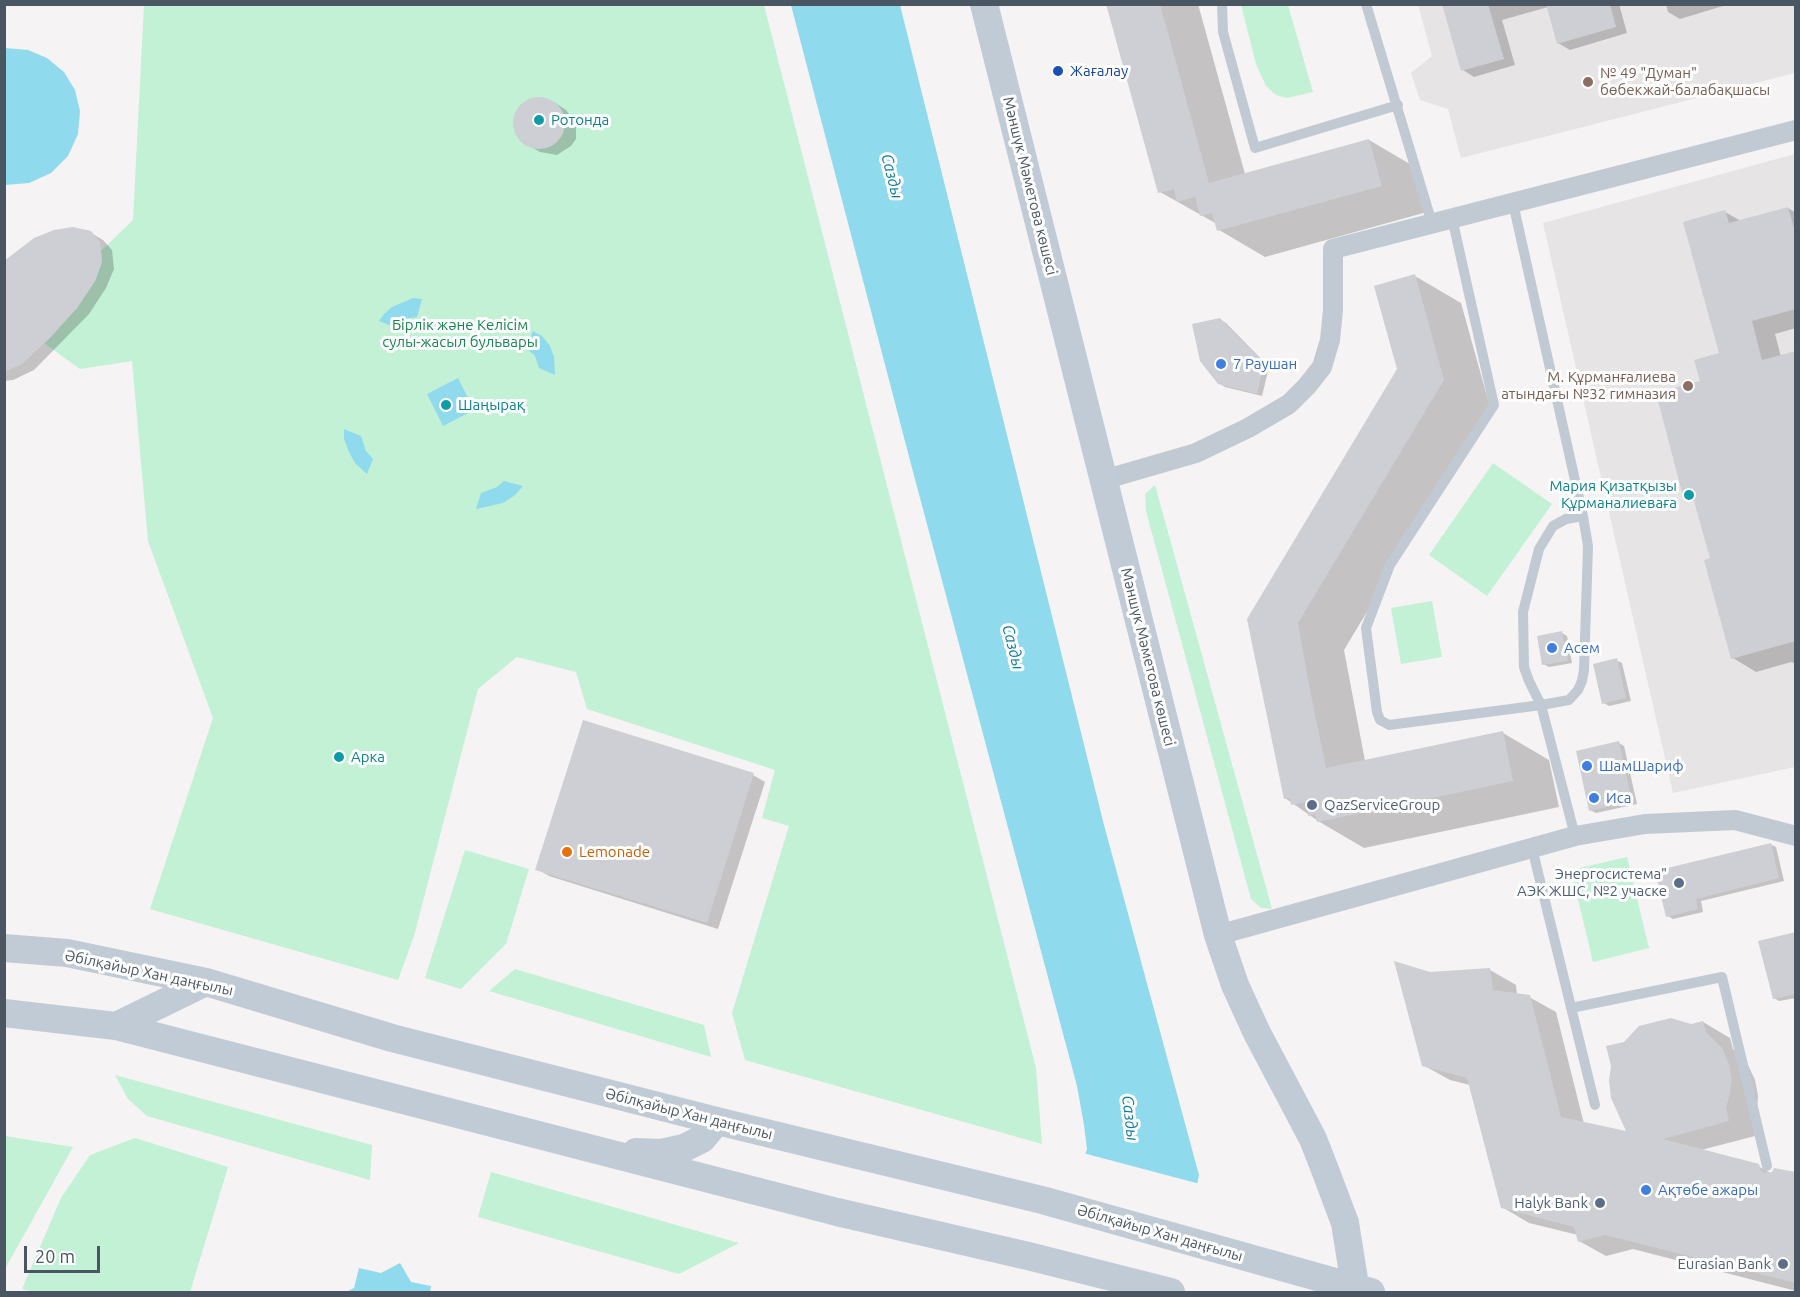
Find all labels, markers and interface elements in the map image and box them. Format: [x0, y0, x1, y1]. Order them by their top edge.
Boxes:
place label: Жағалау [1070, 62, 1128, 80]
marker: Жағалау [1051, 64, 1065, 78]
place label: № 49 "Думан" бөбекжай-балабақшасы [1600, 64, 1770, 99]
marker: № 49 "Думан" бөбекжай-балабақшасы [1581, 75, 1595, 89]
street label: Мәншүк Мәметова көшесі [999, 95, 1061, 277]
place label: Ротонда [551, 111, 609, 129]
marker: Ротонда [532, 113, 546, 127]
water label: Сазды [877, 152, 907, 200]
park label: Бірлік және Келісім сулы-жасыл бульвары [382, 316, 538, 351]
place label: 7 Раушан [1233, 355, 1297, 373]
marker: 7 Раушан [1214, 357, 1228, 371]
place label: М. Құрманғалиева атындағы №32 гимназия [1501, 368, 1676, 403]
marker: М. Құрманғалиева атындағы №32 гимназия [1681, 379, 1695, 393]
place label: Шаңырақ [458, 396, 525, 414]
marker: Шаңырақ [439, 398, 453, 412]
place label: Мария Қизатқызы Құрманалиеваға [1549, 477, 1677, 512]
marker: Мария Қизатқызы Құрманалиеваға [1682, 488, 1696, 502]
street label: Мәншүк Мәметова көшесі [1117, 566, 1179, 748]
water label: Сазды [998, 623, 1028, 671]
place label: Асем [1564, 639, 1600, 657]
marker: Асем [1545, 641, 1559, 655]
place label: Арка [351, 748, 385, 766]
marker: Арка [332, 750, 346, 764]
place label: ШамШариф [1599, 757, 1684, 775]
marker: ШамШариф [1580, 759, 1594, 773]
place label: Иса [1606, 789, 1631, 807]
marker: Иса [1587, 791, 1601, 805]
place label: QazServiceGroup [1324, 796, 1440, 814]
marker: QazServiceGroup [1305, 798, 1319, 812]
place label: Lemonade [579, 843, 650, 861]
marker: Lemonade [560, 845, 574, 859]
place label: Энергосистема" АЭК ЖШС, №2 учаске [1517, 865, 1667, 900]
marker: Энергосистема" АЭК ЖШС, №2 учаске [1672, 876, 1686, 890]
street label: Әбілқайыр Хан даңғылы [63, 946, 235, 1000]
street label: Әбілқайыр Хан даңғылы [604, 1085, 774, 1143]
water label: Сазды [1118, 1094, 1142, 1142]
place label: Ақтөбе ажары [1658, 1181, 1758, 1199]
marker: Ақтөбе ажары [1639, 1183, 1653, 1197]
place label: Halyk Bank [1514, 1194, 1588, 1212]
marker: Halyk Bank [1593, 1196, 1607, 1210]
street label: Әбілқайыр Хан даңғылы [1075, 1201, 1245, 1265]
scale bar [27, 1234, 104, 1272]
text: 20 m [35, 1246, 75, 1266]
place label: Eurasian Bank [1678, 1255, 1771, 1273]
marker: Eurasian Bank [1776, 1257, 1790, 1271]

